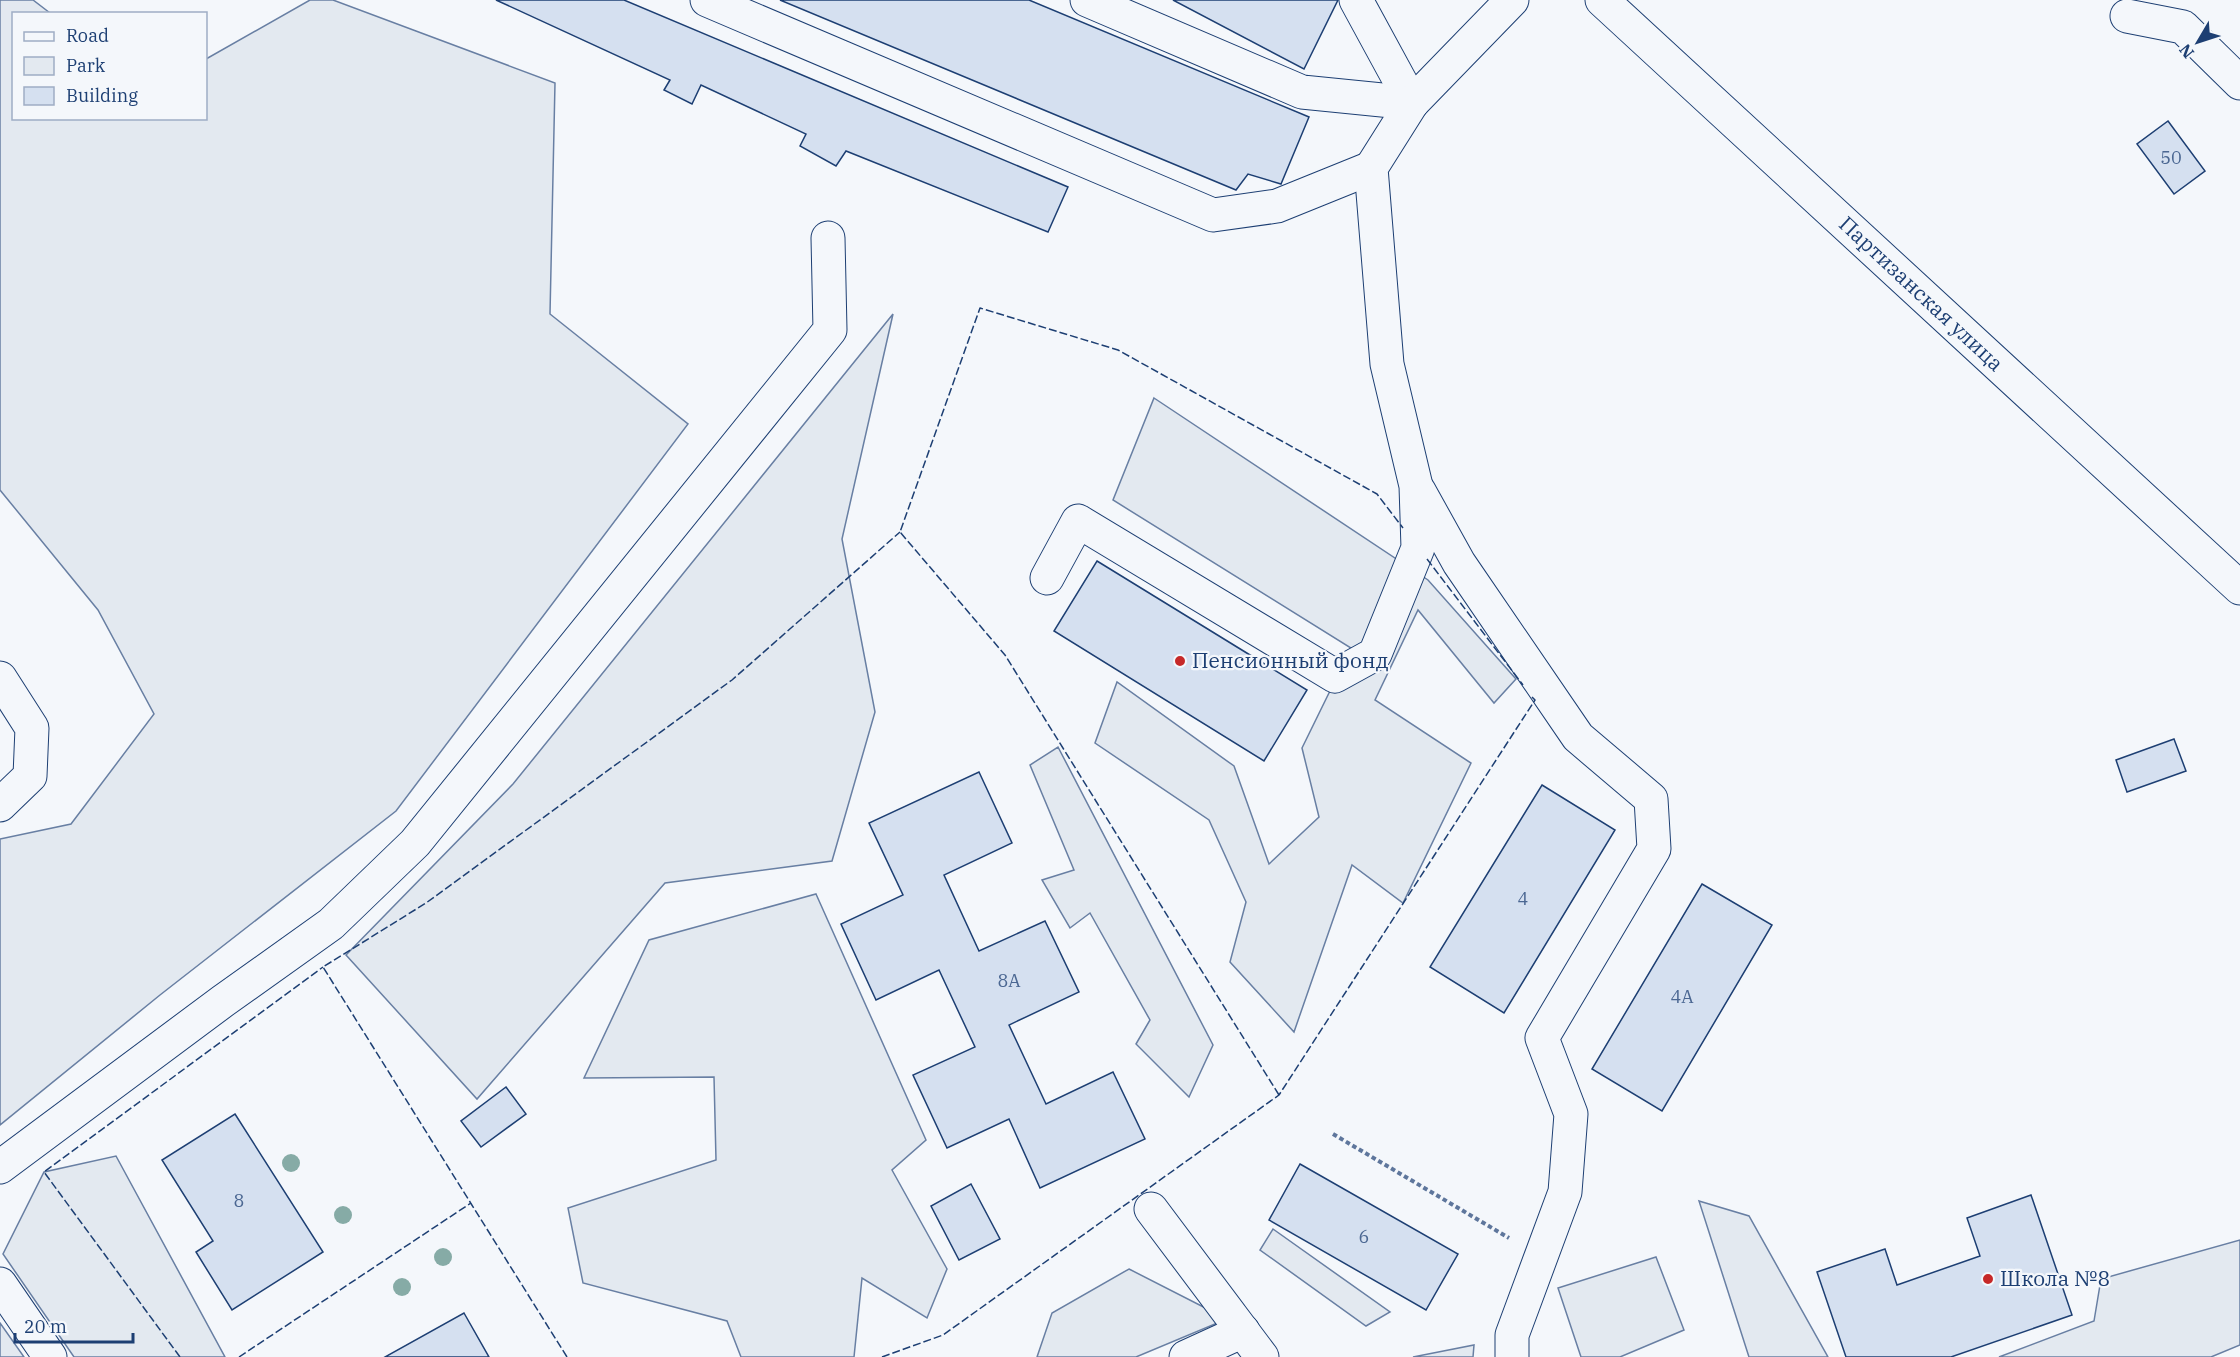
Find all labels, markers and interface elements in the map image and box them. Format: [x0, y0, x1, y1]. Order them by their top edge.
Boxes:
legend [12, 12, 207, 120]
north arrow [2168, 12, 2228, 72]
text: Road [66, 24, 109, 47]
text: N [2175, 40, 2198, 63]
text: Park [66, 54, 106, 77]
text: Building [66, 84, 138, 107]
house number: 50 [2160, 146, 2182, 169]
street label: Партизанская улица [1833, 210, 2010, 377]
place label: Пенсионный фонд [1192, 646, 1389, 674]
marker: Пенсионный фонд [1173, 654, 1187, 668]
house number: 4 [1518, 887, 1528, 910]
house number: 8А [997, 969, 1021, 992]
house number: 4А [1670, 985, 1694, 1008]
house number: 8 [234, 1189, 244, 1212]
house number: 6 [1359, 1225, 1369, 1248]
place label: Школа №8 [2000, 1264, 2110, 1292]
marker: Школа №8 [1981, 1272, 1995, 1286]
scale bar [15, 1306, 134, 1344]
text: 20 m [24, 1315, 67, 1338]

